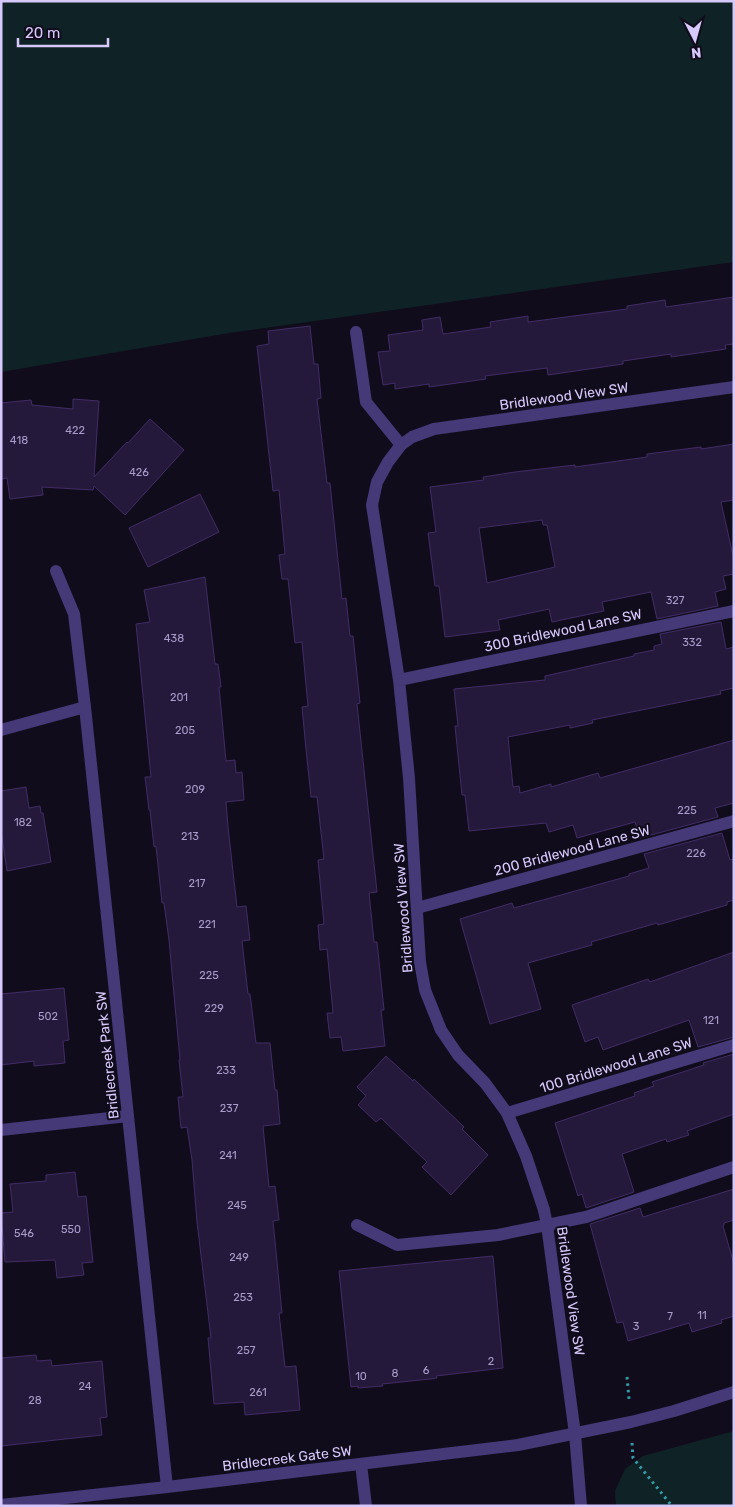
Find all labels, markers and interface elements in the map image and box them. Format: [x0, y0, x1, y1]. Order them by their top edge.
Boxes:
scale bar [18, 15, 108, 47]
north arrow [670, 15, 720, 65]
text: 20 m [25, 24, 60, 42]
text: N [690, 43, 702, 61]
street label: Bridlewood View SW [498, 379, 630, 414]
house number: 422 [65, 424, 85, 437]
house number: 418 [10, 434, 28, 447]
house number: 426 [129, 466, 149, 479]
house number: 327 [666, 594, 685, 607]
street label: 300 Bridlewood Lane SW [483, 605, 644, 656]
house number: 438 [164, 632, 184, 645]
house number: 332 [682, 636, 702, 649]
house number: 201 [170, 691, 188, 704]
house number: 205 [175, 724, 195, 737]
house number: 209 [185, 783, 205, 796]
house number: 225 [677, 804, 697, 817]
house number: 182 [14, 816, 32, 829]
street label: 200 Bridlewood Lane SW [492, 821, 652, 880]
house number: 213 [181, 830, 199, 843]
street label: Bridlewood View SW [390, 842, 417, 974]
house number: 226 [686, 847, 706, 860]
house number: 217 [189, 877, 206, 890]
house number: 221 [198, 918, 216, 931]
house number: 225 [199, 969, 219, 982]
street label: Bridlecreek Park SW [92, 990, 123, 1120]
house number: 229 [204, 1002, 224, 1015]
house number: 502 [38, 1010, 58, 1023]
house number: 121 [703, 1014, 719, 1027]
street label: 100 Bridlewood Lane SW [538, 1034, 694, 1097]
house number: 233 [216, 1064, 236, 1077]
house number: 237 [220, 1102, 239, 1115]
house number: 241 [219, 1149, 237, 1162]
house number: 245 [227, 1199, 247, 1212]
house number: 550 [61, 1223, 81, 1236]
street label: Bridlewood View SW [553, 1225, 588, 1357]
house number: 546 [14, 1227, 34, 1240]
house number: 249 [229, 1251, 249, 1264]
house number: 253 [233, 1291, 253, 1304]
house number: 11 [697, 1309, 707, 1322]
house number: 7 [667, 1310, 673, 1323]
house number: 3 [633, 1320, 640, 1333]
house number: 257 [237, 1344, 256, 1357]
house number: 2 [488, 1355, 494, 1368]
house number: 6 [423, 1364, 430, 1377]
house number: 8 [392, 1367, 399, 1380]
house number: 10 [355, 1370, 367, 1383]
house number: 24 [78, 1380, 92, 1393]
house number: 261 [249, 1386, 267, 1399]
house number: 28 [28, 1394, 42, 1407]
street label: Bridlecreek Gate SW [221, 1442, 353, 1475]

